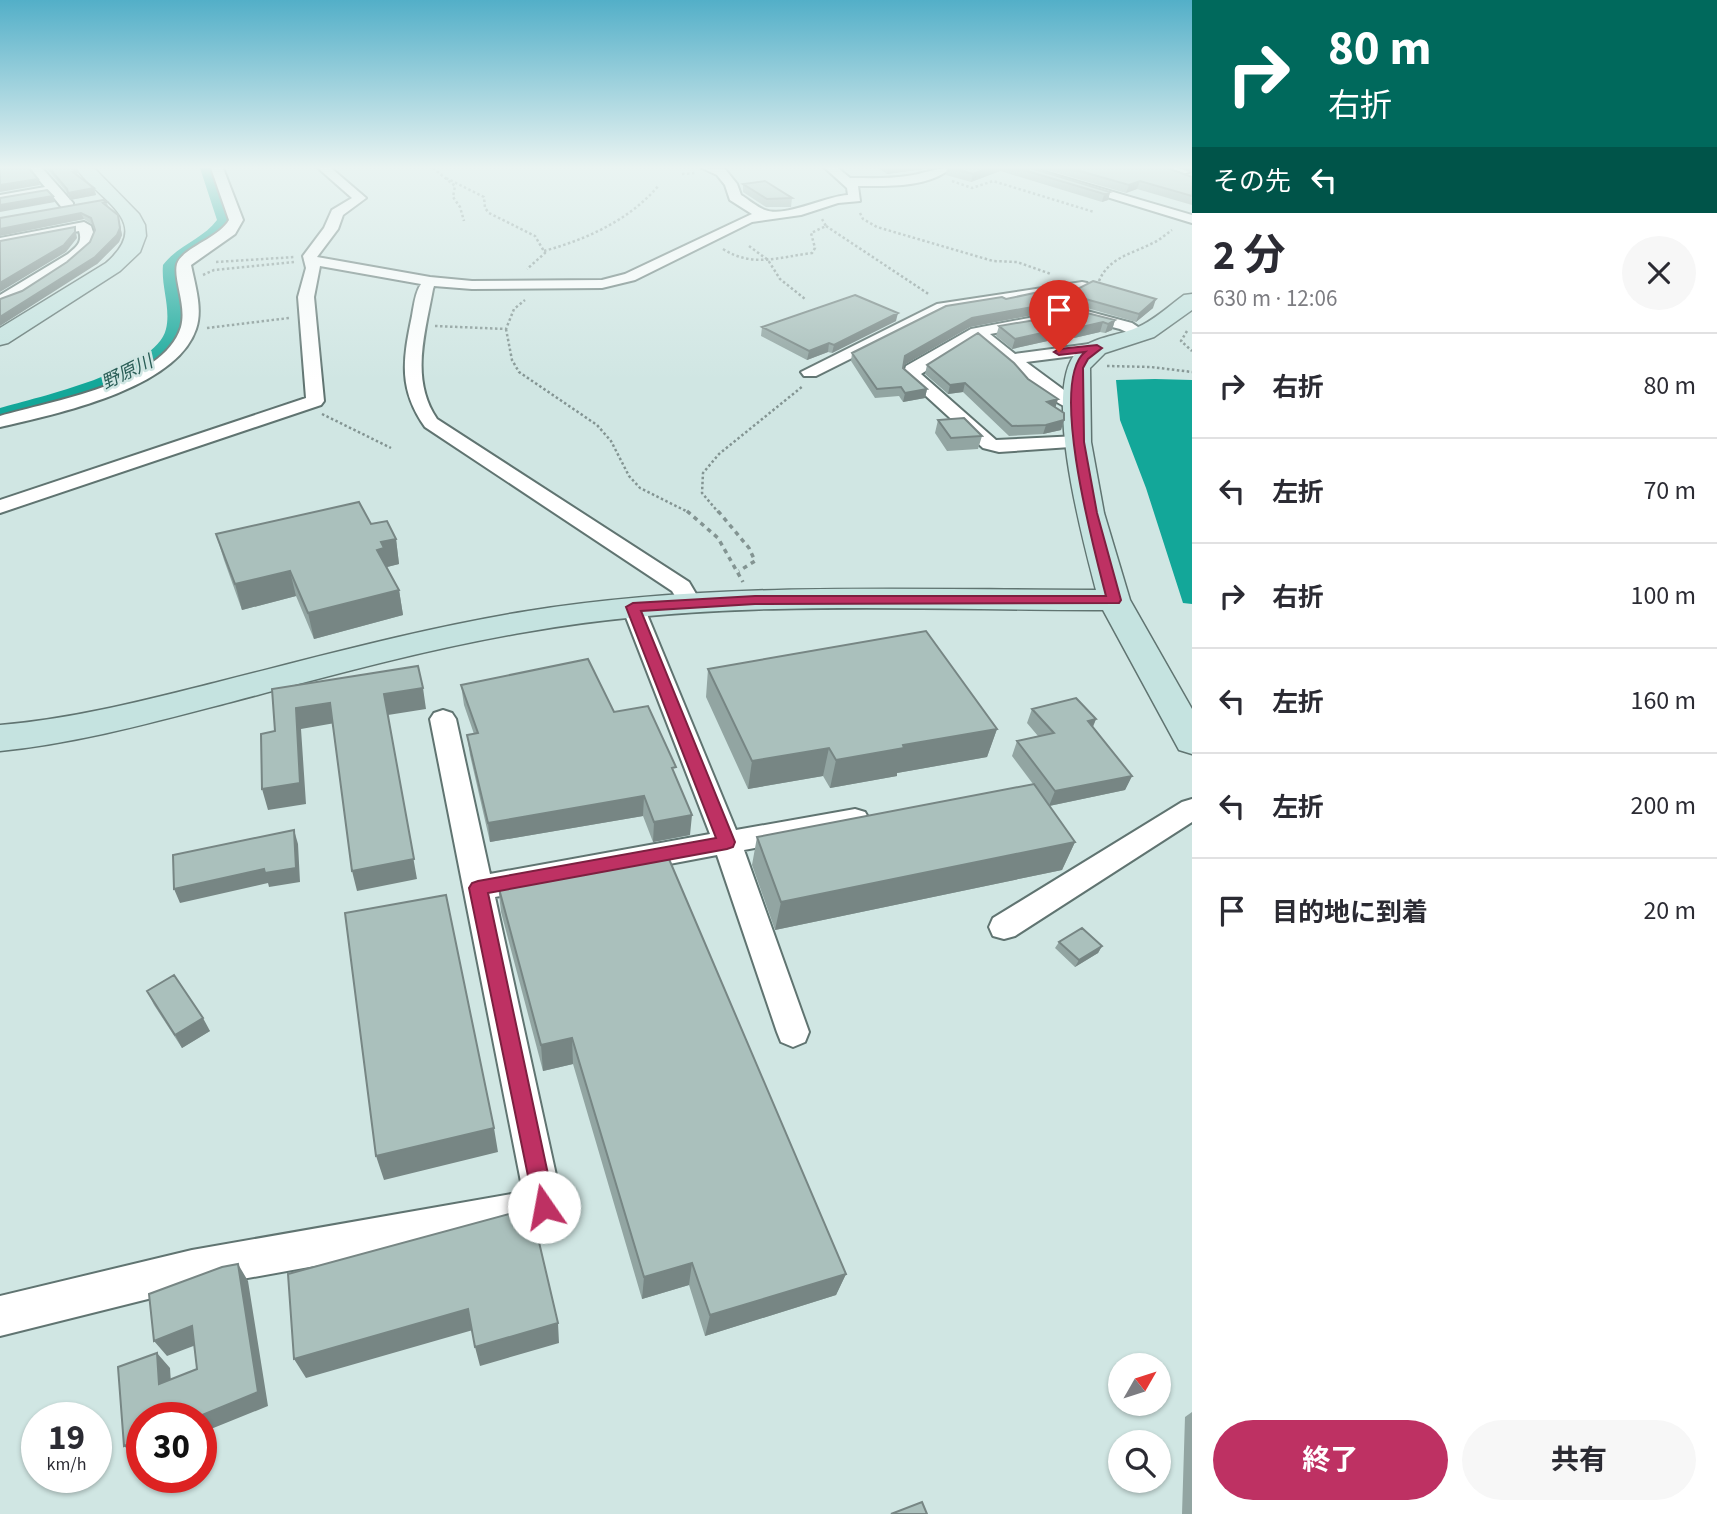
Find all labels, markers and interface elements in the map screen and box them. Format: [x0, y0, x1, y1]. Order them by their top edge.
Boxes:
text: 80 m [1328, 14, 1432, 84]
icon: right [1213, 28, 1304, 119]
text: 右折 [1328, 83, 1392, 129]
icon: left [1305, 161, 1343, 199]
text: その先 [1213, 163, 1291, 200]
text: 2 分 [1213, 226, 1286, 286]
button: close [1622, 236, 1696, 310]
pin [1029, 280, 1089, 352]
text: 630 m · 12:06 [1213, 282, 1337, 315]
icon: arrive [1040, 291, 1078, 329]
water label: 野原川 [97, 349, 159, 396]
icon: right [1213, 367, 1251, 405]
text: 80 m [1643, 367, 1696, 404]
text: 右折 [1272, 369, 1324, 406]
icon: left [1213, 472, 1251, 510]
text: 70 m [1643, 472, 1696, 509]
text: 左折 [1272, 474, 1324, 511]
icon: right [1213, 577, 1251, 615]
text: 100 m [1630, 577, 1696, 614]
text: 右折 [1272, 579, 1324, 616]
icon: left [1213, 682, 1251, 720]
text: 160 m [1630, 682, 1696, 719]
text: 左折 [1272, 684, 1324, 721]
icon: left [1213, 787, 1251, 825]
text: 200 m [1630, 787, 1696, 824]
text: 左折 [1272, 789, 1324, 826]
icon: arrive [1213, 892, 1251, 930]
text: 20 m [1643, 892, 1696, 929]
text: 目的地に到着 [1272, 894, 1428, 931]
position arrow [507, 1170, 581, 1244]
north arrow [1108, 1353, 1171, 1416]
map controls [1108, 1353, 1171, 1493]
speed limit sign: 30 [126, 1402, 217, 1493]
text: 19 [48, 1413, 85, 1463]
button: 終了 [1213, 1420, 1448, 1500]
button: 共有 [1462, 1420, 1696, 1500]
button: search [1108, 1430, 1171, 1493]
text: km/h [47, 1452, 86, 1477]

